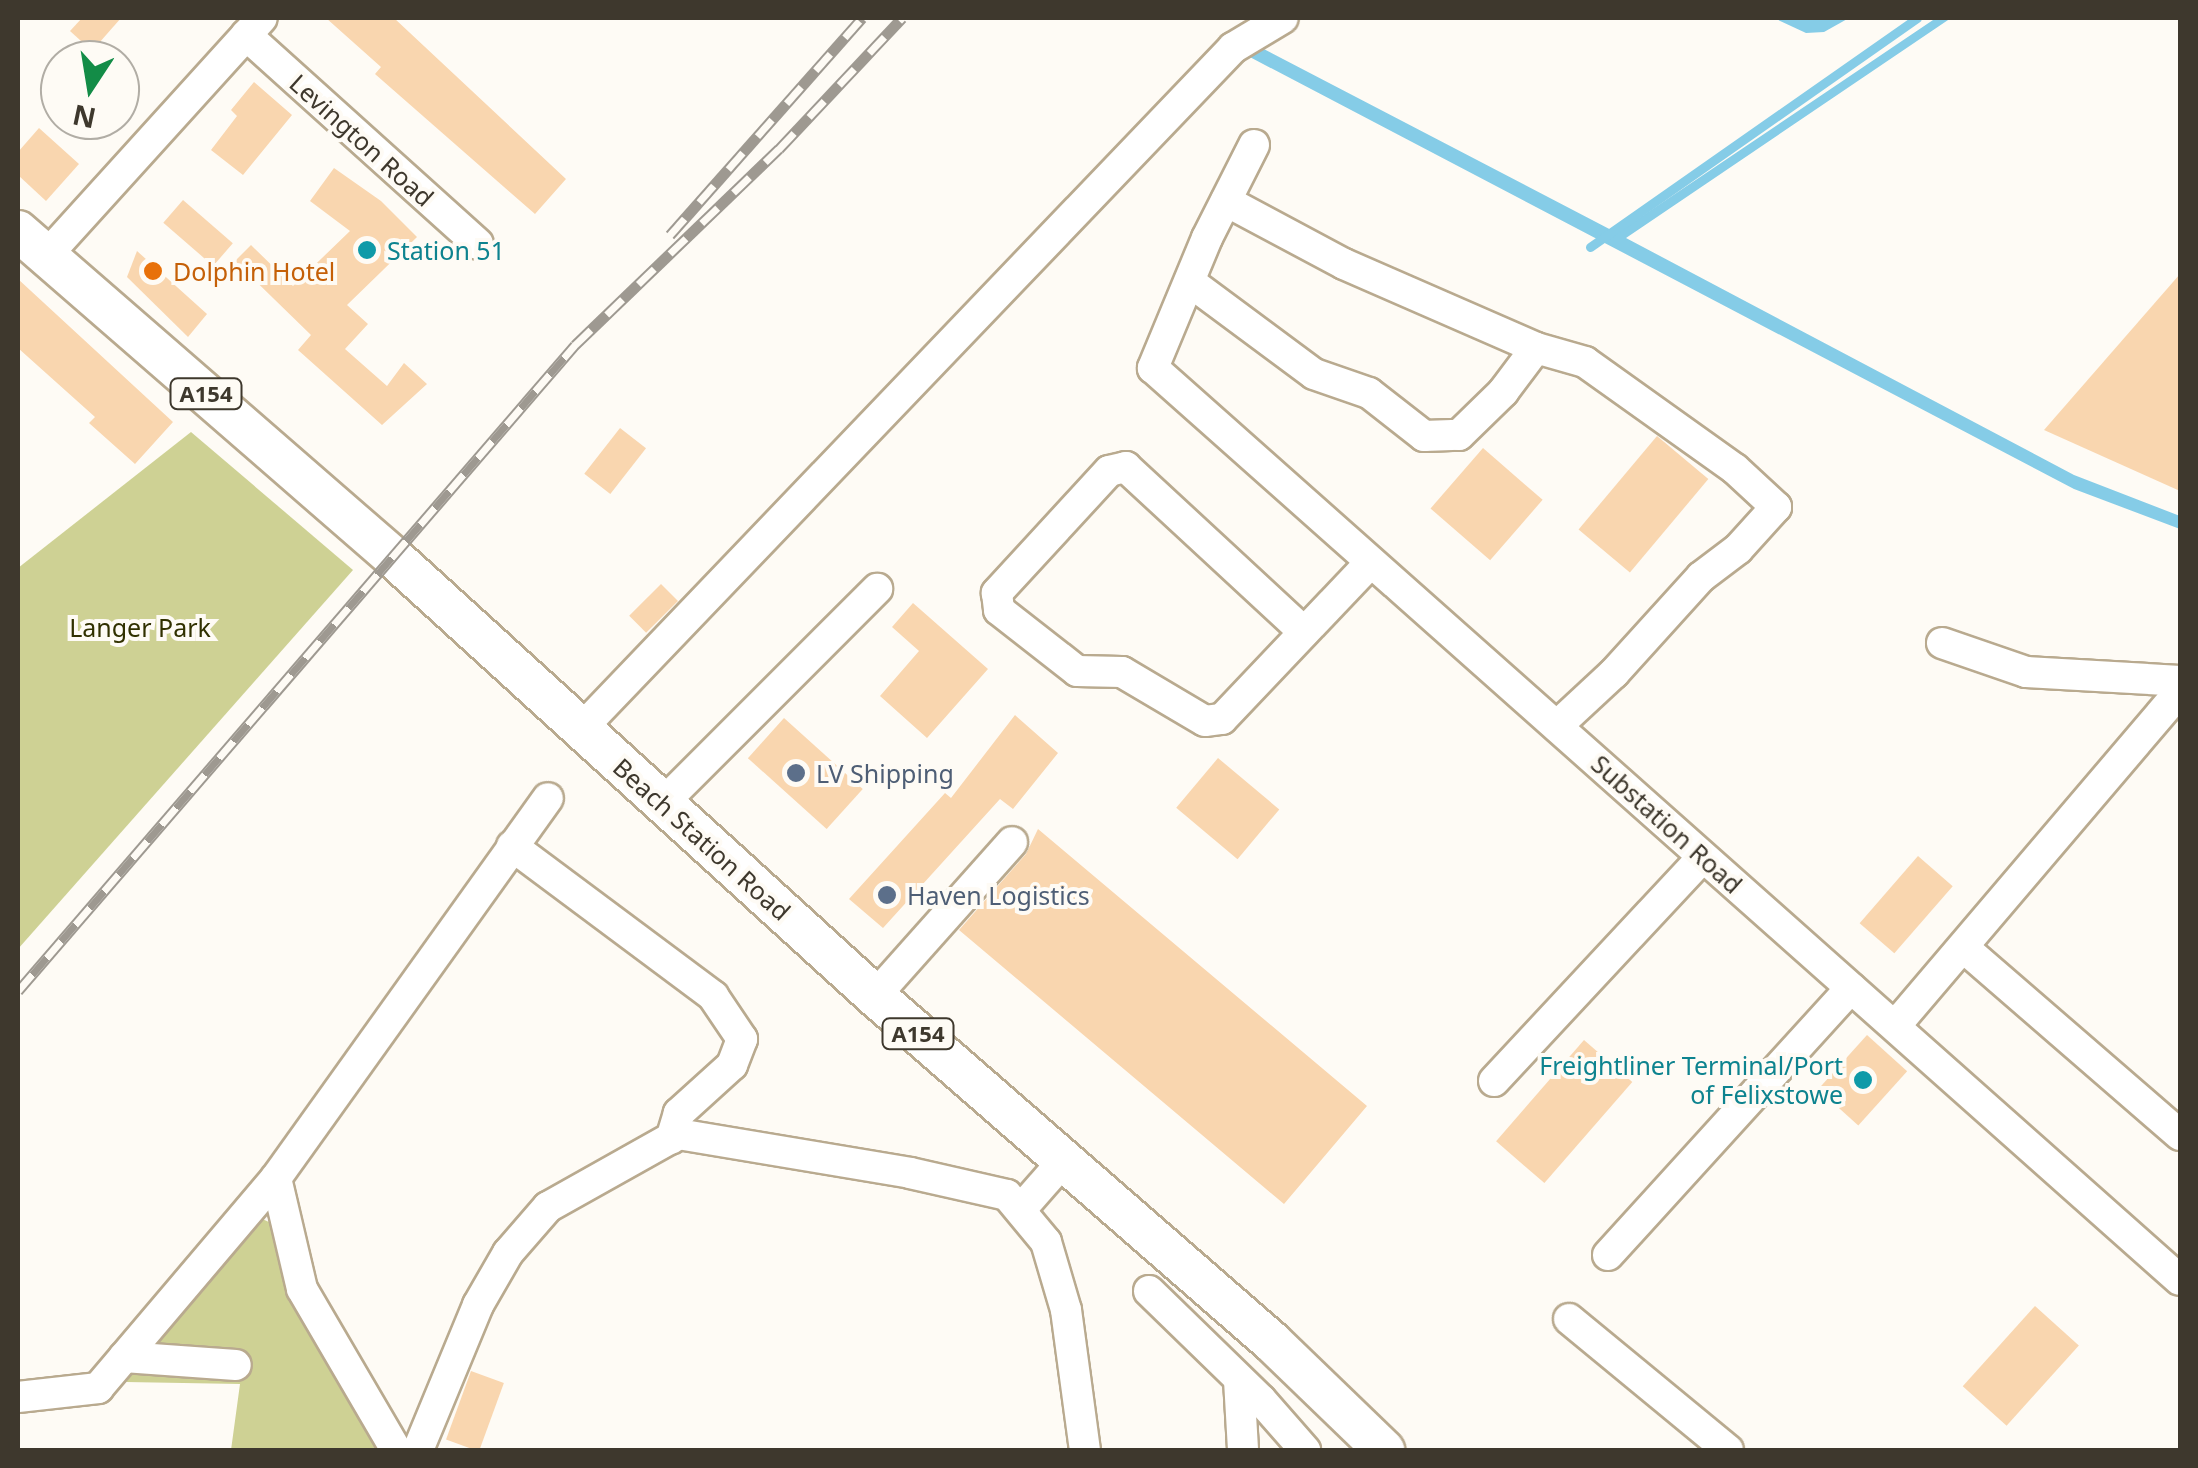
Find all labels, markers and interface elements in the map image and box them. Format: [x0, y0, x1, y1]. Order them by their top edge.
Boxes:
north arrow [40, 40, 140, 140]
street label: Levington Road [284, 68, 440, 212]
text: N [69, 96, 99, 138]
place label: Station 51 [387, 235, 505, 265]
marker: Station 51 [356, 239, 378, 261]
place label: Dolphin Hotel [173, 256, 335, 286]
marker: Dolphin Hotel [142, 260, 164, 282]
road number: A154 [168, 377, 244, 411]
park label: Langer Park [69, 612, 211, 642]
street label: Substation Road [1586, 749, 1748, 899]
street label: Beach Station Road [607, 752, 797, 926]
place label: LV Shipping [816, 758, 954, 788]
marker: LV Shipping [785, 762, 807, 784]
place label: Haven Logistics [907, 880, 1090, 910]
marker: Haven Logistics [876, 884, 898, 906]
road number: A154 [880, 1017, 956, 1051]
place label: Freightliner Terminal/Port of Felixstowe [1539, 1051, 1843, 1110]
marker: Freightliner Terminal/Port of Felixstowe [1852, 1069, 1874, 1091]

